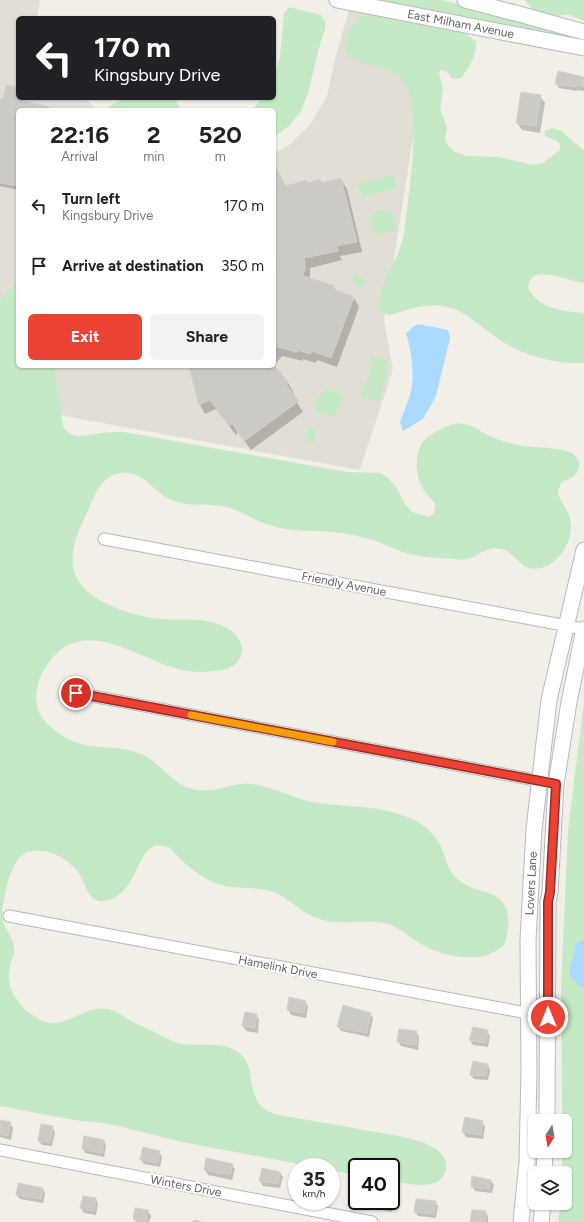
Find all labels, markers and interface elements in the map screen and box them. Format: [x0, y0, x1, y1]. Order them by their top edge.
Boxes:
street label: East Milham Avenue [406, 7, 516, 41]
text: 170 m [94, 30, 171, 64]
icon: left [28, 32, 80, 84]
text: Kingsbury Drive [94, 64, 220, 86]
text: 22:16 [50, 120, 109, 149]
text: 2 [147, 120, 161, 149]
text: 520 [199, 120, 242, 149]
text: Arrival [61, 149, 98, 164]
text: min [143, 149, 164, 164]
text: m [215, 149, 226, 164]
text: Turn left [62, 190, 120, 208]
icon: left [28, 195, 50, 217]
text: 170 m [224, 197, 264, 215]
text: Kingsbury Drive [62, 208, 153, 223]
icon: arrive [28, 255, 50, 277]
text: Arrive at destination [62, 257, 203, 275]
text: 350 m [221, 257, 264, 275]
button: Exit [28, 314, 142, 360]
button: Share [150, 314, 264, 360]
street label: Friendly Avenue [300, 569, 388, 599]
pin [59, 676, 93, 710]
icon: arrive [65, 682, 87, 704]
street label: Lovers Lane [522, 851, 540, 916]
street label: Hamelink Drive [237, 952, 319, 982]
position arrow [527, 996, 569, 1038]
north arrow [528, 1114, 572, 1158]
map controls [528, 1114, 572, 1210]
speed limit sign: 40 [348, 1158, 400, 1210]
button: layers [528, 1166, 572, 1210]
text: 35 [303, 1167, 325, 1191]
street label: Winters Drive [149, 1172, 223, 1200]
text: km/h [303, 1187, 325, 1200]

